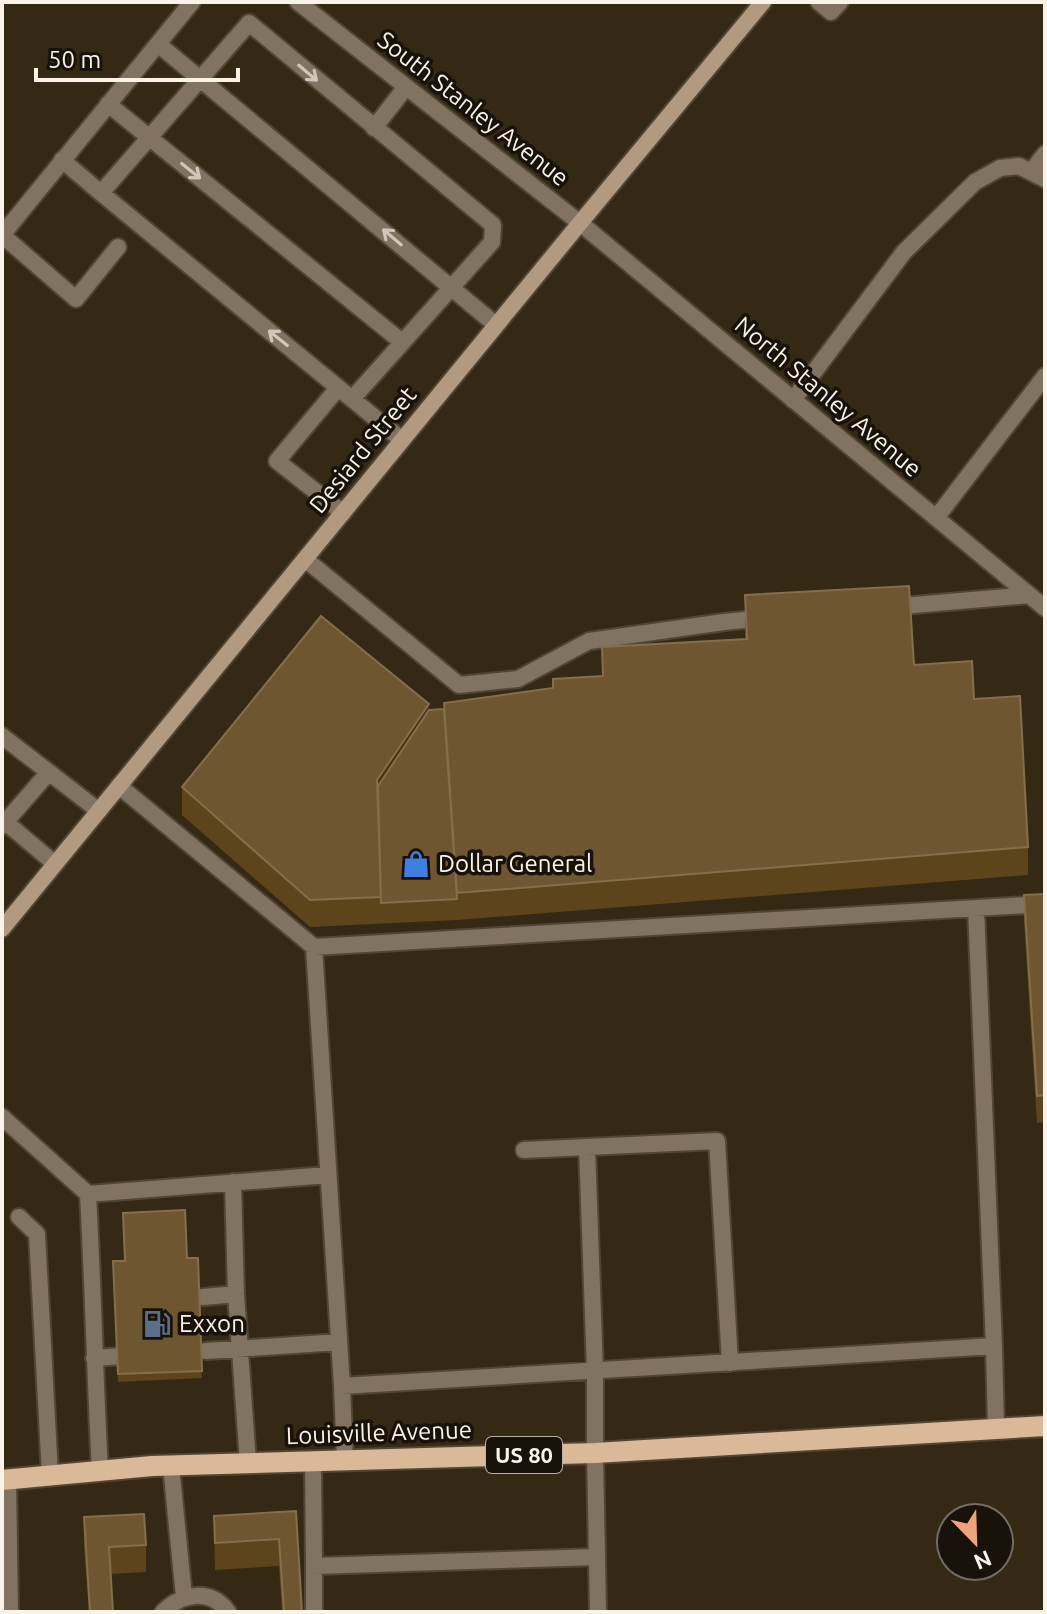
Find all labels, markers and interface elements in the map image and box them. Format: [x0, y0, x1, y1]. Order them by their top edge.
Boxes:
street label: South Stanley Avenue [373, 26, 574, 191]
scale bar [36, 32, 238, 82]
text: 50 m [48, 46, 101, 73]
one-way arrow [298, 64, 318, 82]
one-way arrow [180, 162, 201, 180]
one-way arrow [382, 228, 402, 246]
street label: North Stanley Avenue [730, 311, 927, 482]
one-way arrow [268, 329, 289, 347]
street label: Desiard Street [304, 381, 422, 518]
shop icon: Dollar General [401, 849, 431, 879]
place label: Dollar General [438, 850, 592, 877]
fuel station icon: Exxon [142, 1309, 172, 1339]
place label: Exxon [179, 1310, 245, 1337]
street label: Louisville Avenue [286, 1416, 472, 1449]
road number: US 80 [486, 1437, 562, 1473]
north arrow [935, 1502, 1015, 1582]
text: N [971, 1546, 995, 1576]

